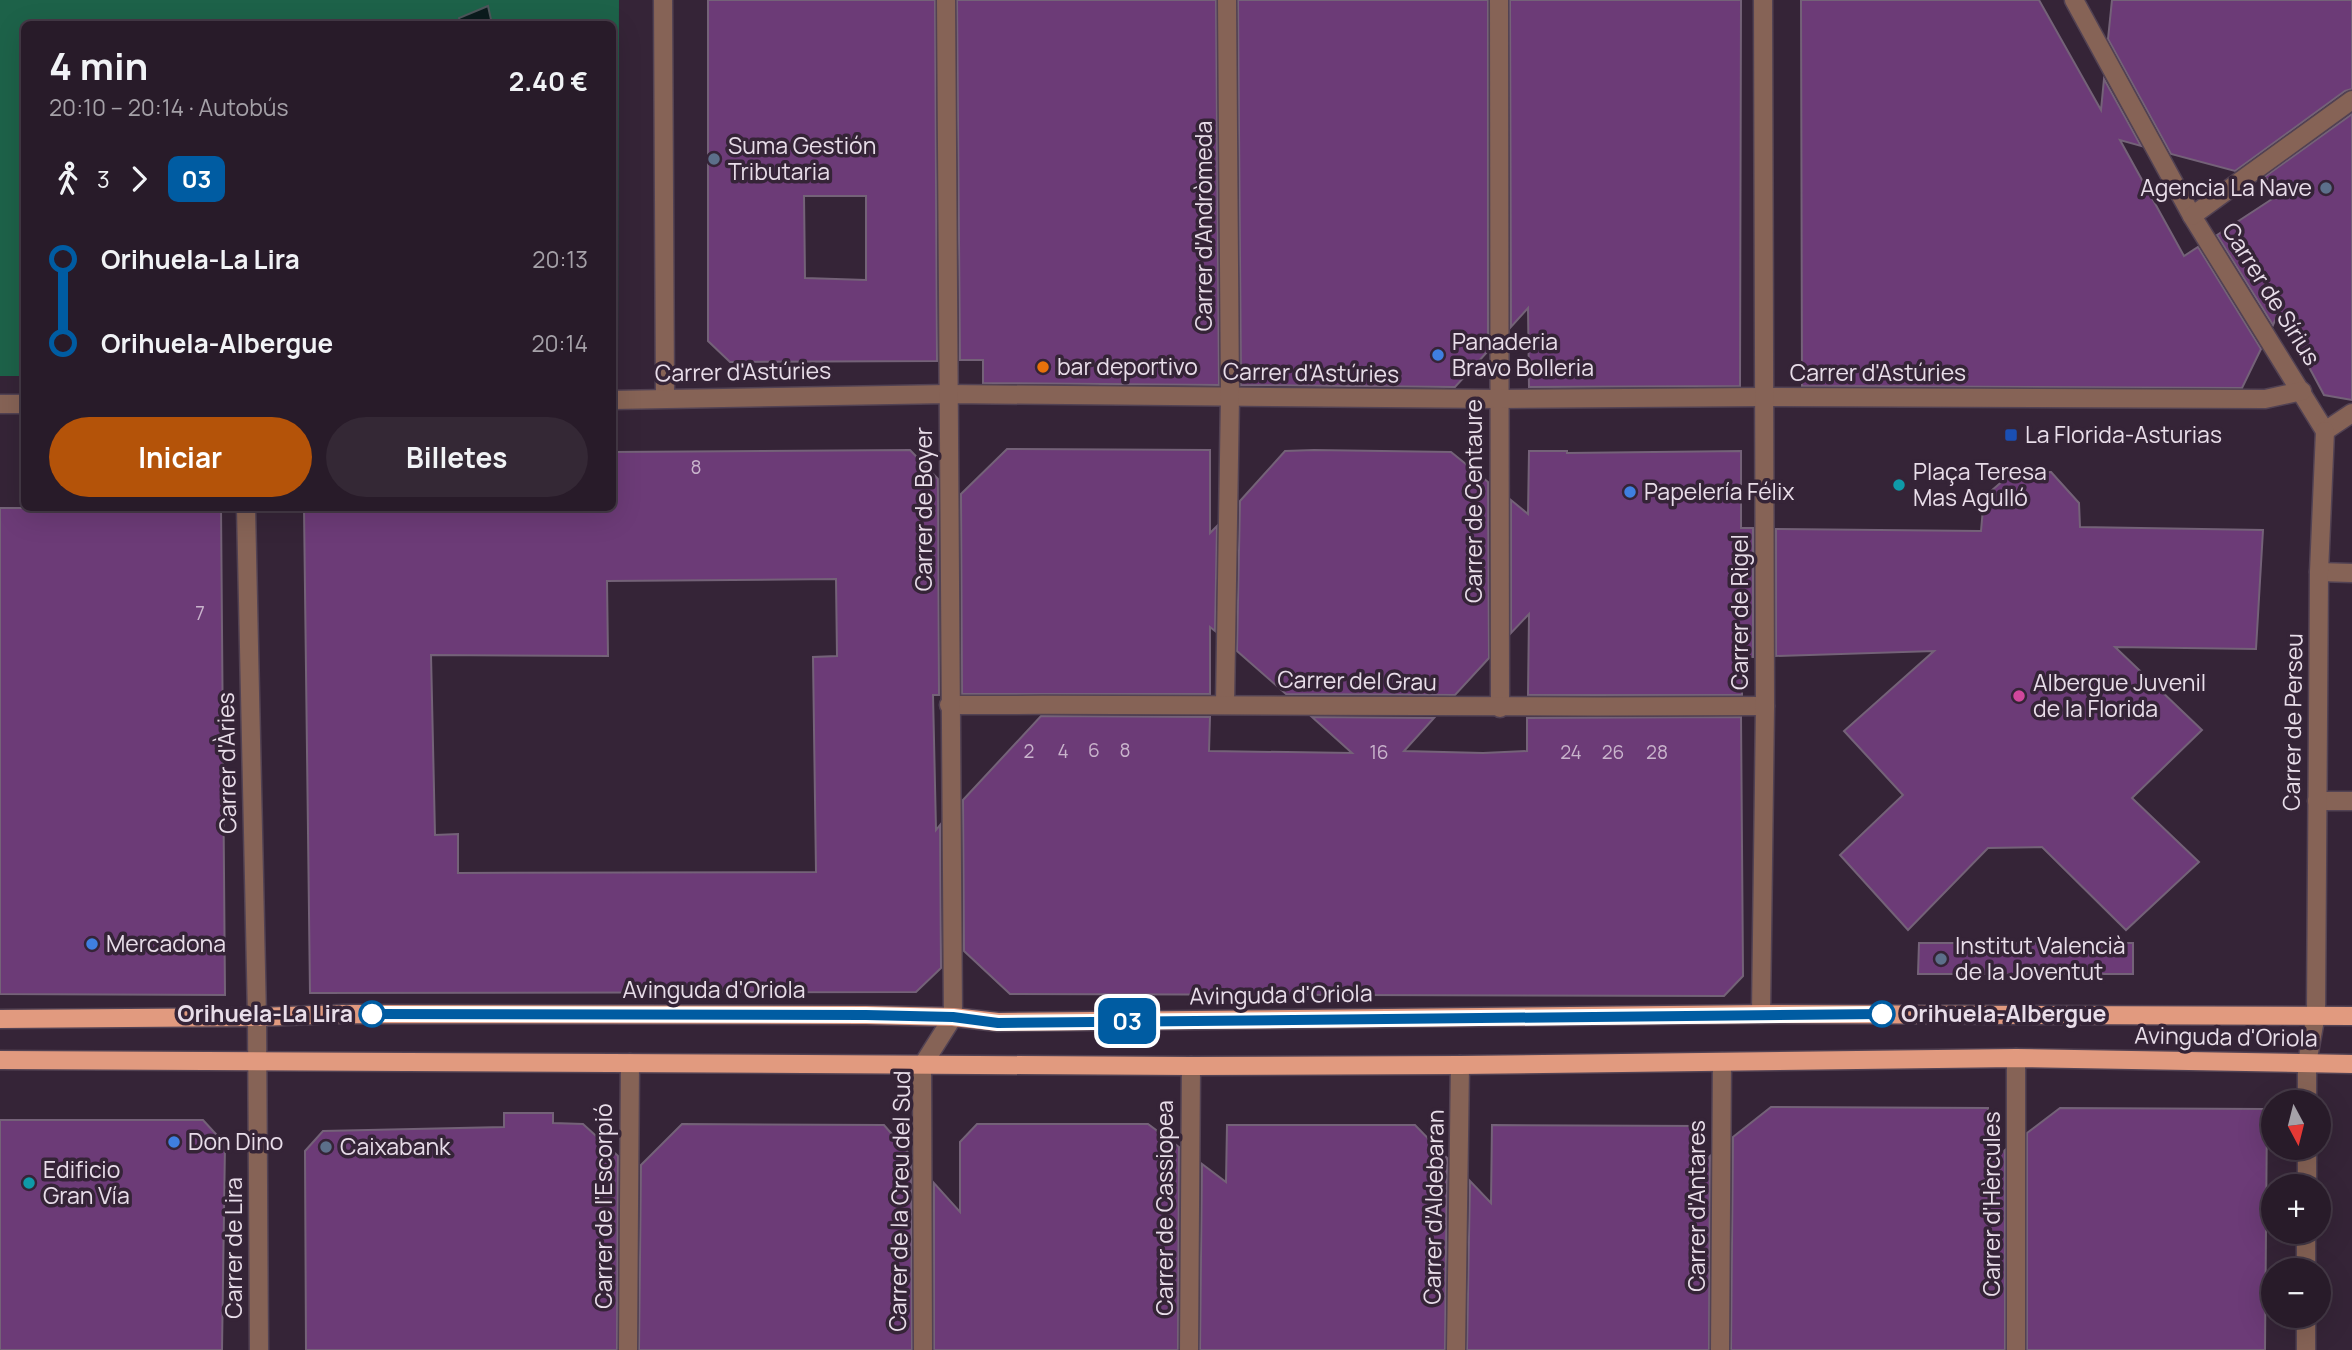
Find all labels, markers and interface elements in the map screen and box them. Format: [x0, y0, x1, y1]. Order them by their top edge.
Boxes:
text: 4 min [49, 39, 148, 91]
text: 2.40 € [509, 63, 588, 99]
text: 20:10 – 20:14 · Autobús [49, 91, 289, 123]
street label: Carrer d'Andròmeda [1187, 121, 1219, 331]
place label: Suma Gestión Tributaria [728, 129, 876, 187]
marker: Suma Gestión Tributaria [706, 151, 722, 167]
icon: walk [49, 160, 87, 198]
icon: forward [120, 160, 158, 198]
text: 03 [182, 162, 211, 195]
text: 3 [97, 163, 110, 195]
place label: Agencia La Nave [2140, 171, 2312, 203]
marker: Agencia La Nave [2318, 180, 2334, 196]
street label: Carrer de Sírius [2215, 216, 2328, 371]
text: Orihuela-La Lira [101, 241, 300, 277]
text: 20:13 [532, 243, 588, 275]
text: Orihuela-Albergue [101, 325, 333, 361]
place label: Panaderia Bravo Bolleria [1452, 325, 1594, 383]
text: 20:14 [531, 327, 588, 359]
marker: Panaderia Bravo Bolleria [1430, 347, 1446, 363]
place label: bar deportivo [1057, 350, 1198, 382]
street label: Carrer d'Astúries [655, 353, 831, 389]
street label: Carrer d'Astúries [1223, 354, 1399, 390]
street label: Carrer d'Astúries [1790, 356, 1966, 388]
marker: bar deportivo [1035, 359, 1051, 375]
street label: Carrer de Centaure [1457, 399, 1489, 603]
button: Iniciar [49, 417, 312, 497]
button: Billetes [326, 417, 588, 497]
place label: La Florida-Asturias [2025, 418, 2222, 450]
street label: Carrer de Boyer [907, 427, 939, 591]
marker: La Florida-Asturias [2003, 427, 2019, 443]
house number: 8 [690, 454, 702, 480]
place label: Plaça Teresa Mas Agulló [1913, 455, 2047, 513]
place label: Papelería Félix [1644, 475, 1794, 507]
marker: Plaça Teresa Mas Agulló [1891, 477, 1907, 493]
marker: Papelería Félix [1622, 484, 1638, 500]
street label: Carrer de Rigel [1723, 534, 1755, 690]
house number: 7 [195, 600, 205, 626]
street label: Carrer de Perseu [2274, 633, 2310, 811]
street label: Carrer del Grau [1277, 663, 1437, 697]
place label: Albergue Juvenil de la Florida [2033, 666, 2206, 724]
marker: Albergue Juvenil de la Florida [2011, 688, 2027, 704]
street label: Carrer d'Àries [209, 692, 243, 834]
house number: 6 [1088, 737, 1100, 763]
house number: 8 [1119, 737, 1131, 763]
house number: 2 [1024, 738, 1034, 764]
house number: 4 [1057, 738, 1069, 764]
house number: 16 [1369, 739, 1389, 765]
house number: 24 [1560, 739, 1582, 765]
house number: 26 [1602, 739, 1624, 765]
house number: 28 [1646, 739, 1668, 765]
place label: Mercadona [106, 927, 226, 959]
place label: Institut Valencià de la Joventut [1955, 929, 2126, 987]
marker: Mercadona [84, 936, 100, 952]
marker: Institut Valencià de la Joventut [1933, 951, 1949, 967]
street label: Avinguda d'Oriola [622, 973, 806, 1005]
street label: Avinguda d'Oriola [1189, 976, 1373, 1012]
place label: Orihuela-La Lira [177, 997, 353, 1029]
place label: Orihuela-Albergue [1901, 997, 2107, 1029]
line badge: 03 [1096, 998, 1158, 1044]
marker: Orihuela-La Lira [359, 1001, 385, 1027]
marker: Orihuela-Albergue [1869, 1001, 1895, 1027]
text: 03 [1112, 1004, 1142, 1037]
street label: Avinguda d'Oriola [2134, 1018, 2318, 1054]
street label: Carrer de la Creu del Sud [881, 1070, 917, 1332]
north arrow [2261, 1090, 2331, 1160]
map controls [2261, 1090, 2331, 1328]
street label: Carrer de Cassiopea [1148, 1100, 1180, 1316]
street label: Carrer de l'Escorpió [587, 1103, 619, 1309]
street label: Carrer d'Aldebaran [1415, 1109, 1451, 1305]
street label: Carrer d'Hèrcules [1975, 1112, 2007, 1297]
street label: Carrer d'Antares [1680, 1120, 1712, 1292]
place label: Don Dino [188, 1125, 283, 1157]
place label: Caixabank [340, 1130, 451, 1162]
marker: Don Dino [166, 1134, 182, 1150]
marker: Caixabank [318, 1139, 334, 1155]
place label: Edificio Gran Vía [43, 1153, 130, 1211]
button: + [2261, 1174, 2331, 1244]
marker: Edificio Gran Vía [21, 1175, 37, 1191]
street label: Carrer de Lira [217, 1177, 249, 1319]
button: − [2261, 1258, 2331, 1328]

